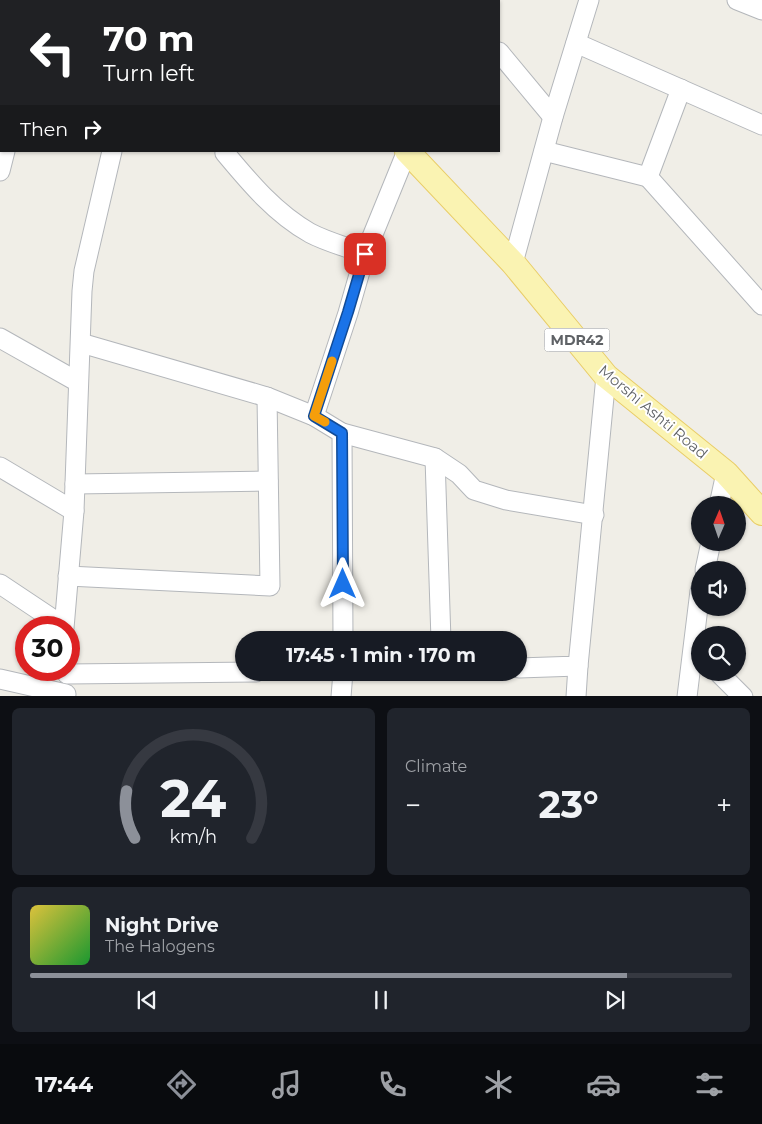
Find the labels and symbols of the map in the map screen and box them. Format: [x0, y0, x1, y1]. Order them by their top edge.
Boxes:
pin [344, 233, 386, 275]
road number: MDR42 [544, 328, 610, 352]
street label: Morshi Ashti Road [595, 360, 712, 463]
north arrow [691, 496, 746, 551]
position arrow [316, 557, 368, 609]
speed limit sign: 30 [15, 616, 80, 681]

